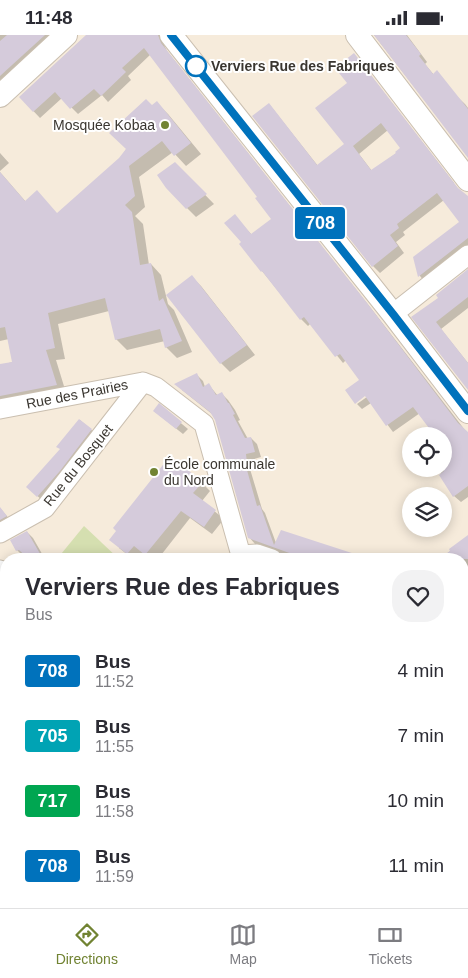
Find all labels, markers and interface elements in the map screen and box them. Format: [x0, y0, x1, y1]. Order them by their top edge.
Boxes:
text: 11:48 [25, 7, 73, 28]
marker: Verviers Rue des Fabriques [185, 55, 207, 77]
place label: Verviers Rue des Fabriques [211, 58, 395, 74]
place label: Mosquée Kobaa [53, 117, 155, 133]
marker: Mosquée Kobaa [159, 119, 171, 131]
line badge: 708 [291, 207, 349, 239]
text: 708 [305, 213, 335, 233]
street label: Rue des Prairies [25, 376, 129, 412]
street label: Rue du Bosquet [40, 421, 116, 509]
map controls [402, 427, 452, 537]
button: locate [402, 427, 452, 477]
place label: École communale du Nord [164, 456, 275, 488]
marker: École communale du Nord [148, 466, 160, 478]
button: layers [402, 487, 452, 537]
button: heart [392, 570, 444, 622]
text: Verviers Rue des Fabriques [25, 573, 340, 600]
text: Bus [25, 606, 53, 623]
text: Bus [95, 651, 131, 672]
text: 4 min [398, 660, 444, 681]
text: 708 [37, 661, 68, 681]
text: 11:52 [95, 673, 134, 690]
text: Bus [95, 716, 131, 737]
text: 7 min [398, 725, 444, 746]
text: 705 [37, 726, 68, 746]
text: 11:55 [95, 738, 134, 755]
text: Bus [95, 781, 131, 802]
text: 10 min [387, 790, 444, 811]
text: 717 [37, 791, 68, 811]
text: 11:58 [95, 803, 134, 820]
text: Bus [95, 846, 131, 867]
text: 11 min [388, 855, 444, 876]
text: 708 [37, 856, 68, 876]
text: 11:59 [95, 868, 134, 885]
tab: Directions [56, 921, 118, 967]
tab: Map [229, 921, 257, 967]
tab: Tickets [368, 921, 412, 967]

